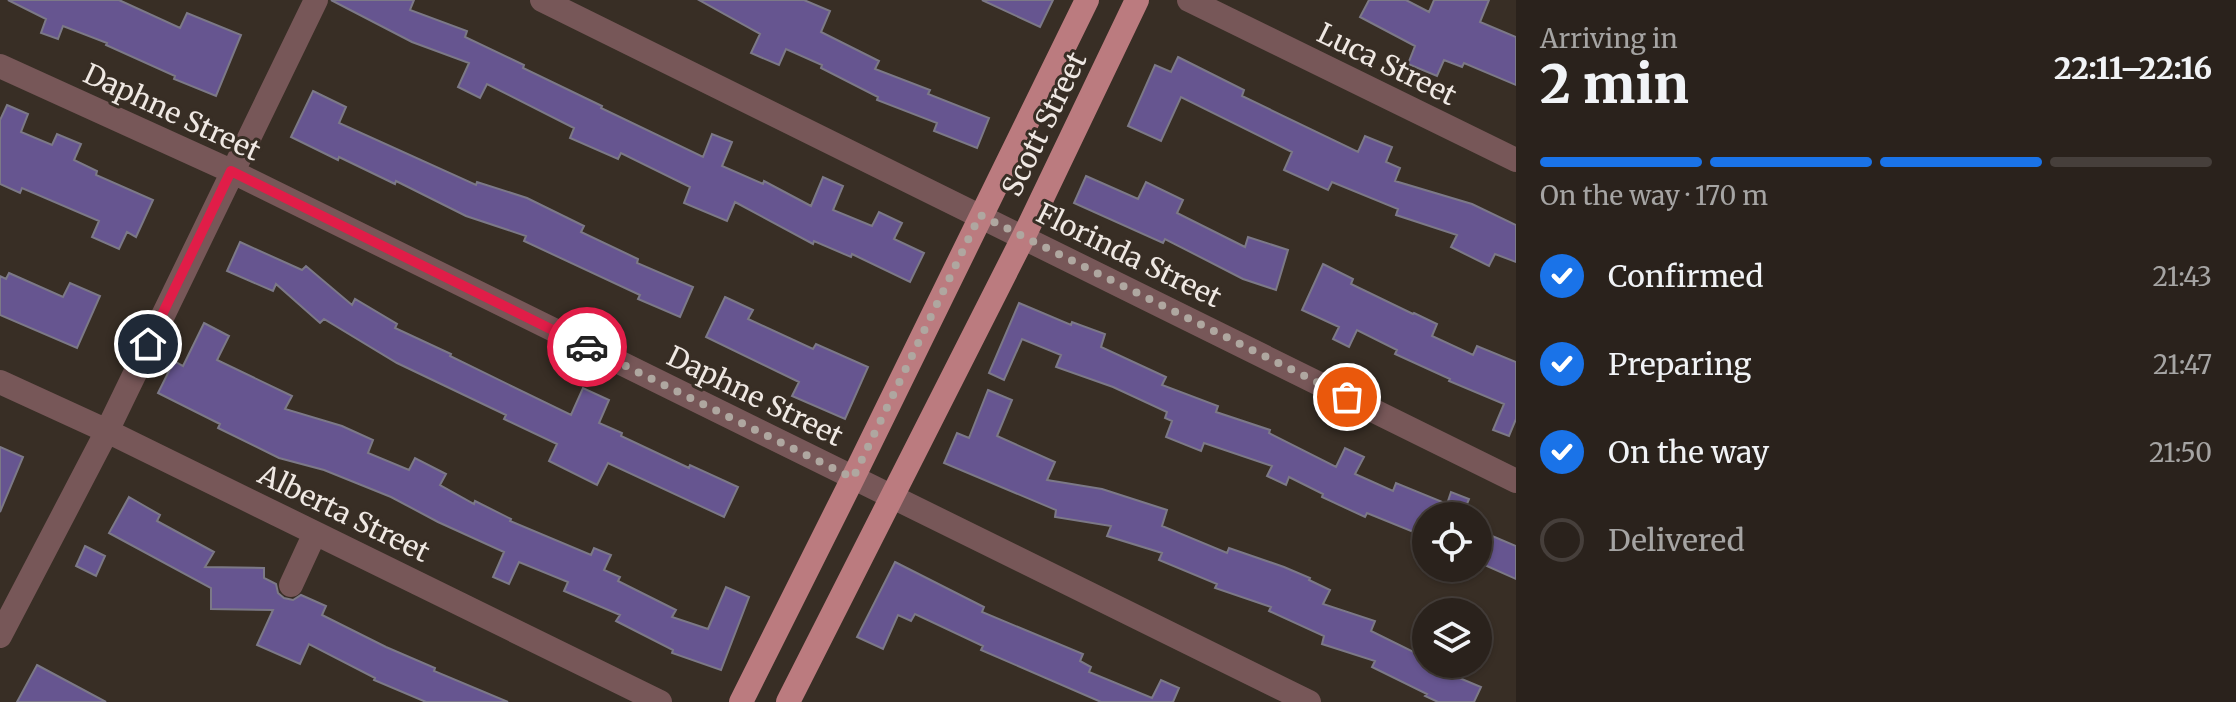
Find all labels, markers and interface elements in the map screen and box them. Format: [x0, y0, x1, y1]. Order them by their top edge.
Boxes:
street label: Luca Street [1312, 15, 1462, 113]
text: Arriving in [1540, 22, 1678, 55]
street label: Scott Street [994, 46, 1094, 202]
text: 22:11–22:16 [2054, 49, 2212, 87]
text: 2 min [1540, 52, 1689, 117]
street label: Daphne Street [78, 55, 266, 169]
text: On the way · 170 m [1540, 179, 1768, 212]
street label: Florinda Street [1031, 195, 1227, 315]
icon: check [1540, 254, 1584, 298]
text: Confirmed [1608, 257, 1763, 295]
text: 21:43 [2153, 260, 2212, 293]
courier [547, 307, 627, 387]
pin [114, 310, 182, 378]
icon: home [126, 322, 170, 366]
icon: car [565, 325, 609, 369]
street label: Daphne Street [661, 338, 849, 454]
icon: check [1540, 342, 1584, 386]
text: Preparing [1608, 345, 1751, 383]
text: 21:47 [2153, 348, 2212, 381]
pin [1313, 363, 1381, 431]
icon: bag [1325, 375, 1369, 419]
icon: check [1540, 430, 1584, 474]
text: On the way [1608, 433, 1769, 471]
text: 21:50 [2149, 436, 2212, 469]
street label: Alberta Street [252, 456, 436, 570]
map controls [1412, 502, 1492, 678]
button: locate [1412, 502, 1492, 582]
text: Delivered [1608, 521, 1745, 559]
button: layers [1412, 598, 1492, 678]

